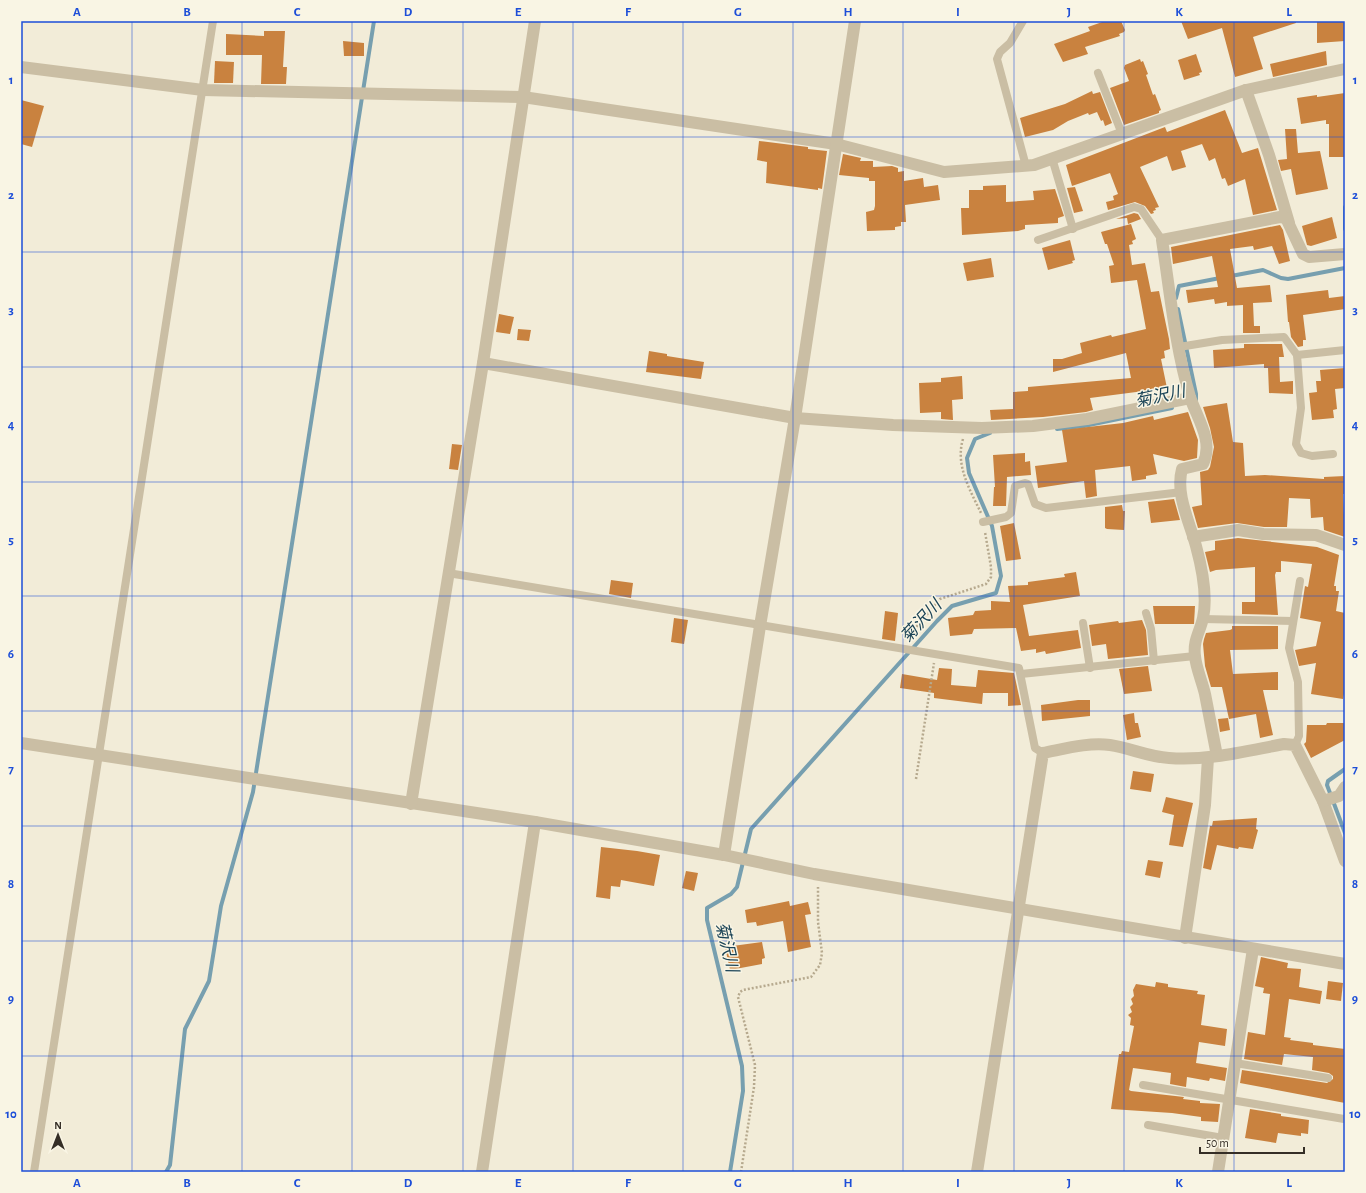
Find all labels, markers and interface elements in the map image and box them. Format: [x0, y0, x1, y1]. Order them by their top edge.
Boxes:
text: A [73, 6, 81, 19]
text: B [183, 6, 191, 19]
text: C [294, 6, 301, 19]
text: D [404, 6, 413, 19]
text: E [515, 6, 522, 19]
text: F [625, 6, 632, 19]
text: G [734, 6, 742, 19]
text: H [843, 6, 853, 19]
text: I [956, 6, 960, 19]
text: J [1067, 6, 1071, 19]
text: K [1175, 6, 1183, 19]
text: L [1286, 6, 1292, 19]
text: 1 [9, 74, 13, 87]
text: 1 [1353, 74, 1357, 87]
text: 2 [8, 189, 14, 202]
text: 2 [1352, 189, 1358, 202]
text: 3 [8, 304, 14, 317]
text: 3 [1352, 304, 1358, 317]
water label: 菊沢川 [1133, 381, 1189, 410]
text: 4 [8, 419, 15, 432]
text: 4 [1352, 419, 1359, 432]
text: 5 [8, 534, 14, 547]
text: 5 [1352, 534, 1358, 547]
water label: 菊沢川 [897, 594, 946, 645]
text: 6 [8, 648, 14, 661]
text: 6 [1352, 648, 1358, 661]
text: 7 [8, 763, 14, 776]
text: 7 [1352, 763, 1358, 776]
text: 8 [8, 878, 14, 891]
text: 8 [1352, 878, 1358, 891]
water label: 菊沢川 [713, 920, 742, 976]
text: 9 [8, 993, 14, 1006]
text: 9 [1352, 993, 1358, 1006]
text: 10 [5, 1108, 17, 1121]
text: 10 [1349, 1108, 1361, 1121]
north arrow [38, 1115, 78, 1155]
text: N [54, 1120, 62, 1131]
scale bar [1200, 1129, 1304, 1155]
text: 50 m [1206, 1137, 1229, 1149]
text: A [73, 1177, 81, 1190]
text: B [183, 1177, 191, 1190]
text: C [294, 1177, 301, 1190]
text: D [404, 1177, 413, 1190]
text: E [515, 1177, 522, 1190]
text: F [625, 1177, 632, 1190]
text: G [734, 1177, 742, 1190]
text: H [843, 1177, 853, 1190]
text: I [956, 1177, 960, 1190]
text: J [1067, 1177, 1071, 1190]
text: K [1175, 1177, 1183, 1190]
text: L [1286, 1177, 1292, 1190]

